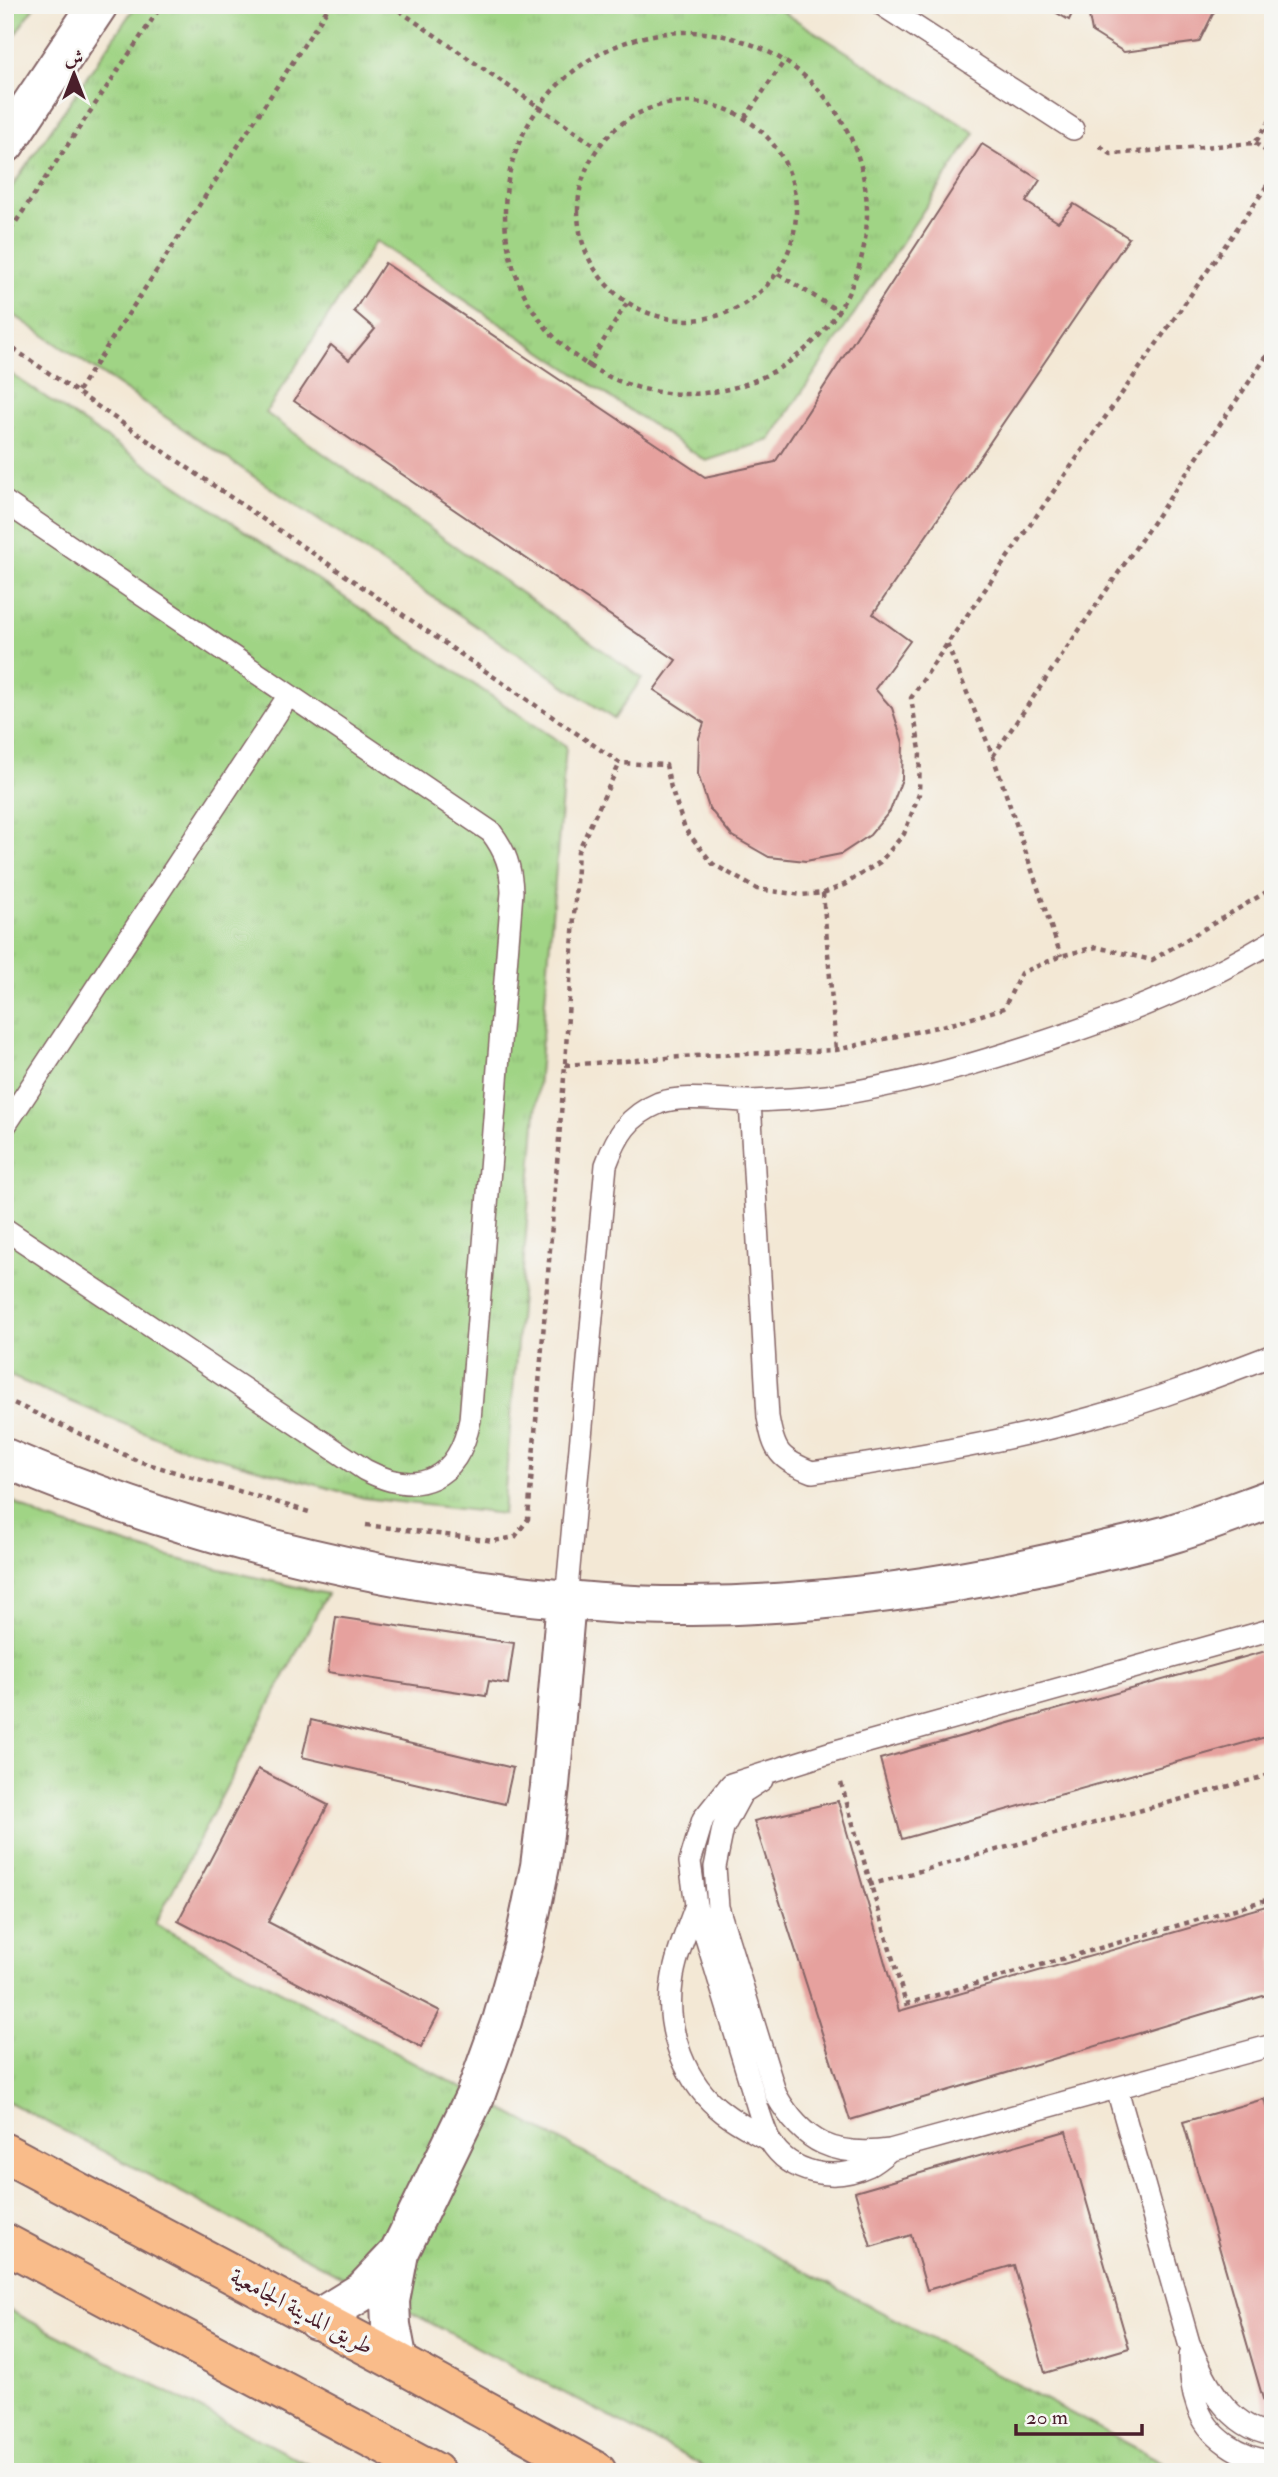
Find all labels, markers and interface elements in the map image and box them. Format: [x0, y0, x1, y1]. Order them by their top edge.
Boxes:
north arrow [38, 38, 108, 108]
text: ش [65, 46, 83, 70]
street label: طريق المدينة الجامعية [225, 2261, 379, 2362]
scale bar [1016, 2393, 1142, 2437]
text: 20 m [1026, 2404, 1068, 2431]

